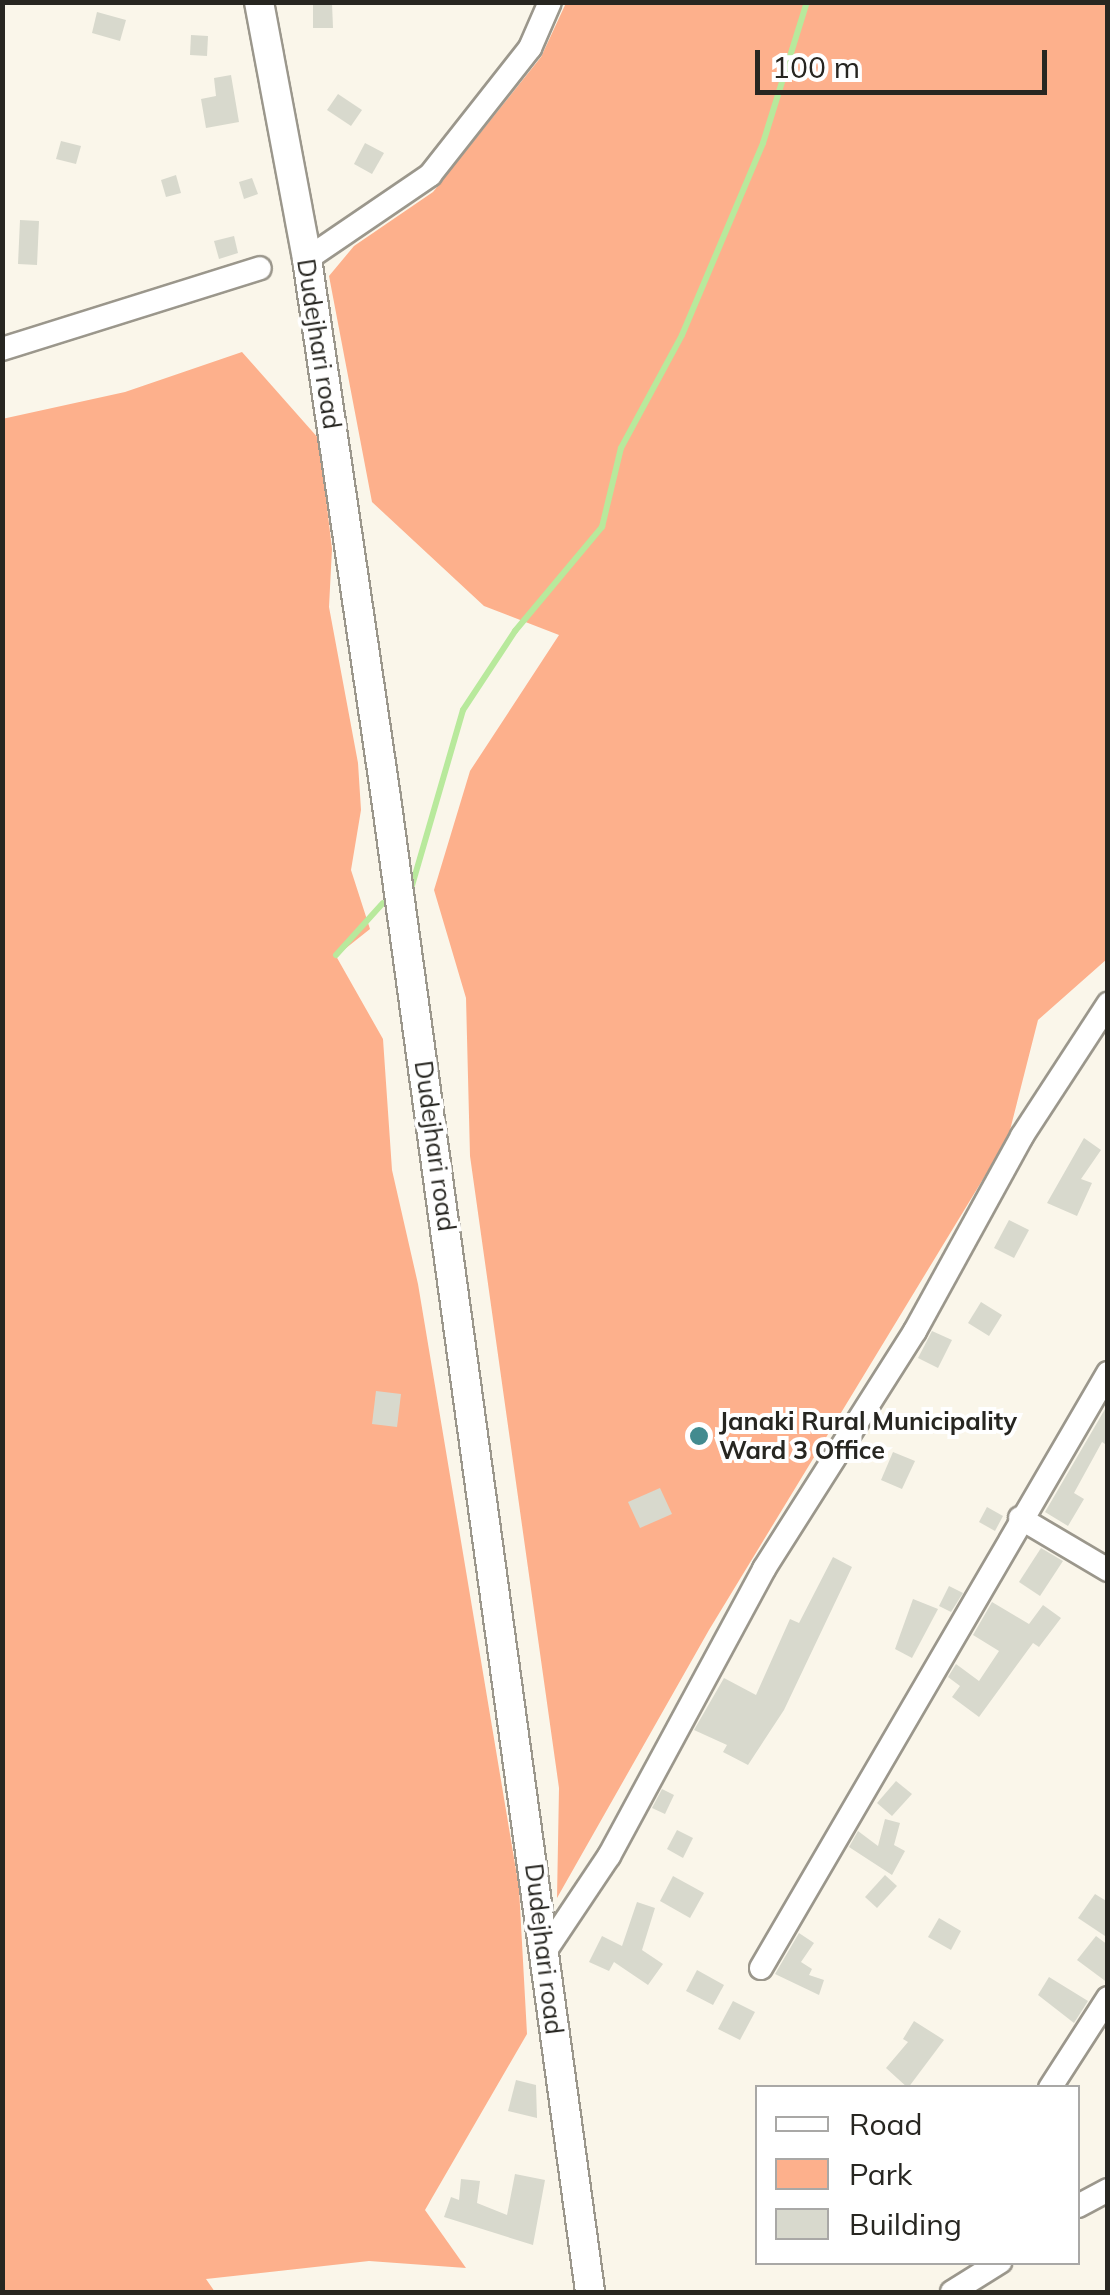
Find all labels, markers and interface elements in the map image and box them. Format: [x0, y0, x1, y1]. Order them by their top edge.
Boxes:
scale bar [760, 30, 1052, 92]
text: 100 m [772, 48, 860, 86]
street label: Dudejhari road [291, 257, 347, 431]
street label: Dudejhari road [408, 1059, 462, 1233]
place label: Janaki Rural Municipality Ward 3 Office [719, 1407, 1017, 1466]
marker: Janaki Rural Municipality Ward 3 Office [688, 1425, 710, 1447]
street label: Dudejhari road [519, 1862, 569, 2036]
legend [755, 2085, 1080, 2265]
text: Road [849, 2105, 923, 2143]
text: Park [849, 2155, 912, 2193]
text: Building [849, 2205, 962, 2243]

